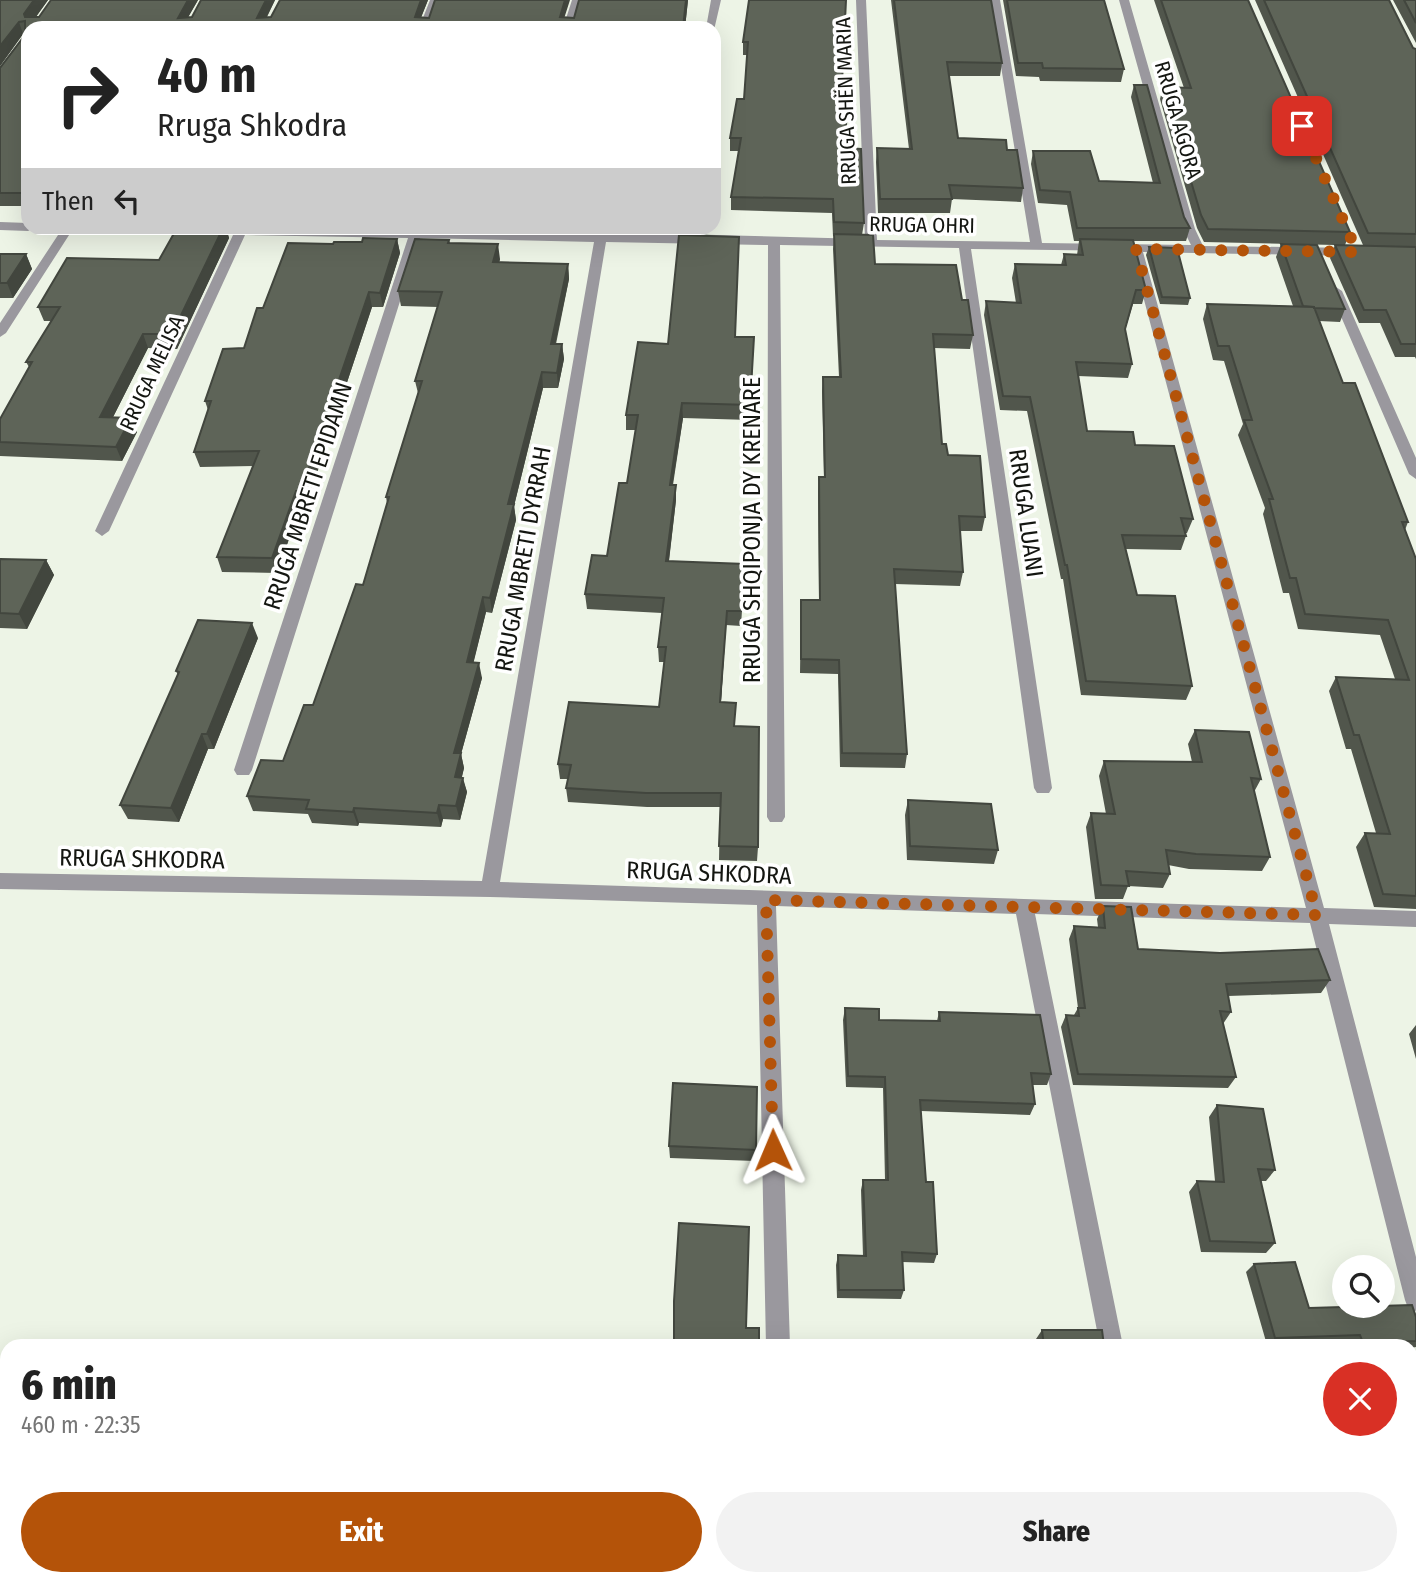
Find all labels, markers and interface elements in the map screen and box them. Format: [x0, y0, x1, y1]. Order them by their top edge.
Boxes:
street label: RRUGA SHËN MARIA [830, 17, 862, 185]
text: 40 m [157, 46, 257, 105]
icon: right [42, 49, 133, 140]
street label: RRUGA AGORA [1149, 58, 1207, 182]
pin [1272, 96, 1332, 156]
text: Rruga Shkodra [157, 106, 347, 144]
icon: arrive [1283, 107, 1321, 145]
icon: left [108, 182, 146, 220]
text: Then [42, 186, 94, 217]
street label: RRUGA OHRI [869, 211, 975, 239]
street label: RRUGA MELISA [114, 311, 190, 435]
street label: RRUGA SHQIPONJA DY KRENARE [738, 377, 766, 683]
street label: RRUGA MBRETI EPIDAMN [258, 379, 358, 613]
street label: RRUGA MBRETI DYRRAH [489, 444, 557, 674]
street label: RRUGA LUANI [1003, 447, 1049, 579]
street label: RRUGA SHKODRA [59, 844, 225, 874]
street label: RRUGA SHKODRA [626, 856, 793, 890]
position arrow [736, 1113, 810, 1187]
map controls [1332, 1255, 1395, 1318]
button: search [1332, 1255, 1395, 1318]
text: 6 min [21, 1360, 117, 1410]
button: close [1323, 1362, 1397, 1436]
text: 460 m · 22:35 [21, 1411, 141, 1439]
button: Exit [21, 1492, 702, 1572]
button: Share [716, 1492, 1397, 1572]

